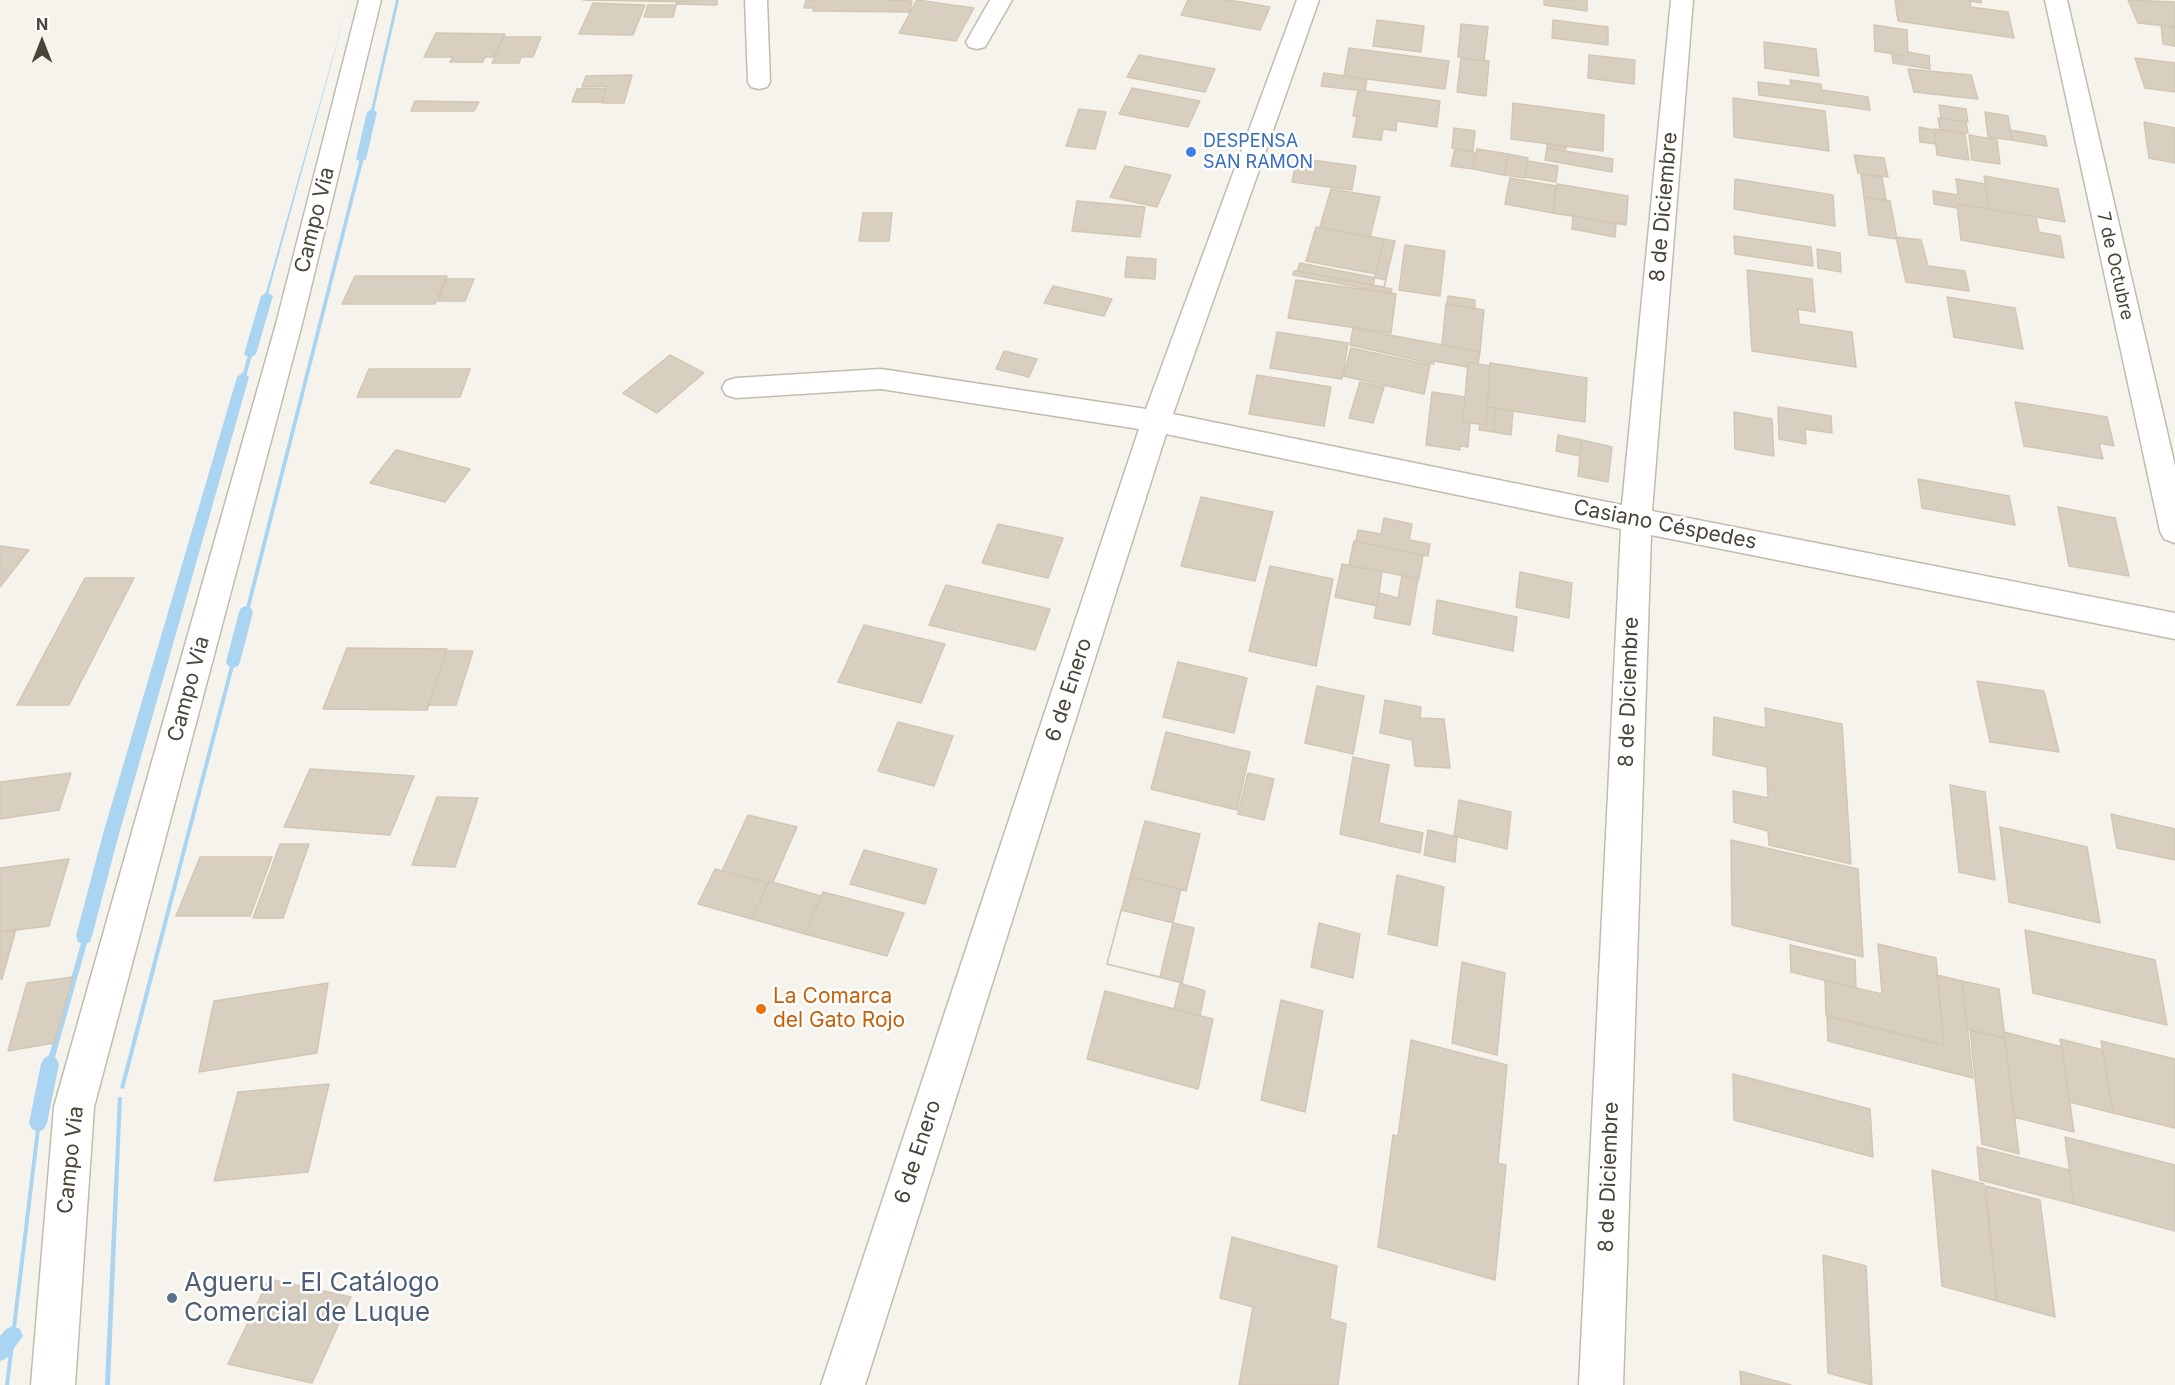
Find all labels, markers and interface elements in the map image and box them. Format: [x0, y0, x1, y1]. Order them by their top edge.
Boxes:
north arrow [12, 12, 72, 72]
text: N [36, 14, 48, 34]
place label: DESPENSA SAN RAMON [1203, 131, 1313, 174]
street label: 8 de Diciembre [1645, 131, 1683, 283]
marker: DESPENSA SAN RAMON [1184, 145, 1198, 159]
street label: Campo Via [290, 164, 340, 276]
street label: 7 de Octubre [2092, 210, 2138, 322]
street label: Casiano Céspedes [1571, 495, 1759, 555]
street label: 8 de Diciembre [1614, 616, 1644, 768]
street label: Campo Via [163, 633, 215, 745]
street label: 6 de Enero [1040, 635, 1098, 745]
place label: La Comarca del Gato Rojo [773, 984, 905, 1034]
marker: La Comarca del Gato Rojo [754, 1002, 768, 1016]
street label: 6 de Enero [889, 1097, 947, 1207]
street label: 8 de Diciembre [1594, 1101, 1624, 1253]
street label: Campo Via [53, 1105, 89, 1215]
place label: Agueru - El Catálogo Comercial de Luque [184, 1267, 440, 1328]
marker: Agueru - El Catálogo Comercial de Luque [165, 1291, 179, 1305]

